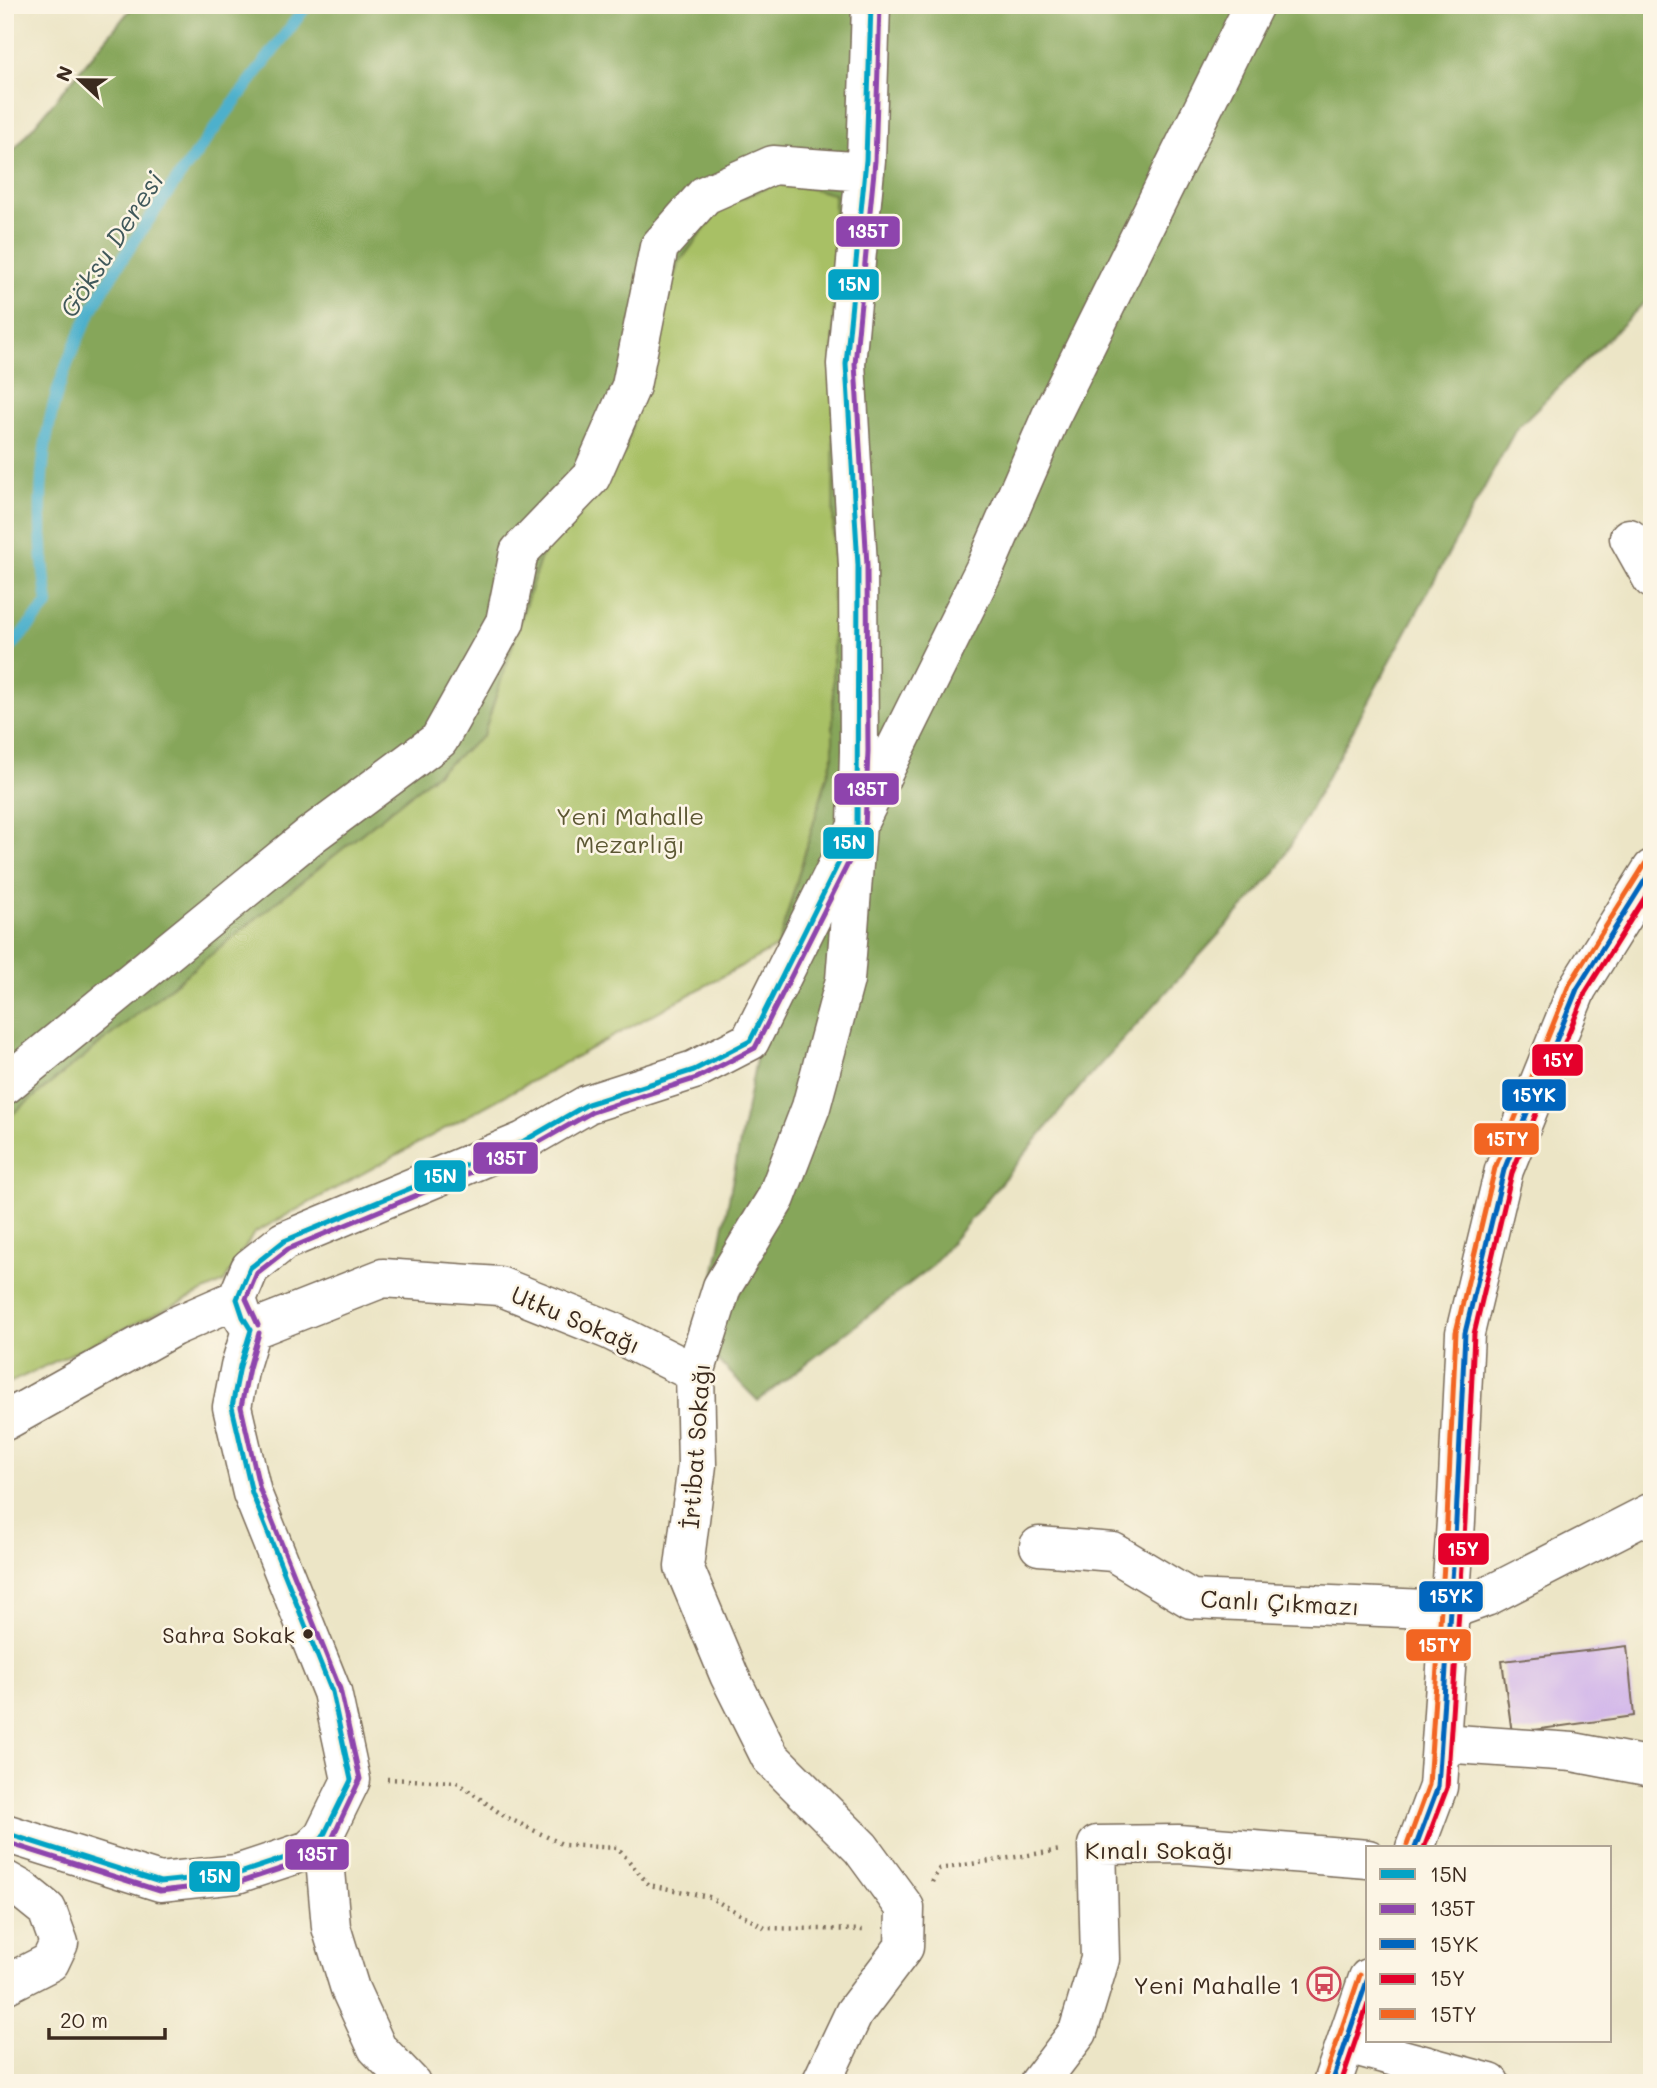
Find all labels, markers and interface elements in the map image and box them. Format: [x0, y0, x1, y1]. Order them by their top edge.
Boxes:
north arrow [46, 46, 116, 116]
text: N [49, 62, 78, 85]
water label: Göksu Deresi [51, 165, 171, 323]
line badge: 135T [835, 215, 901, 248]
text: 135T [847, 218, 889, 243]
line badge: 15N [827, 268, 880, 301]
text: 15N [837, 271, 871, 296]
line badge: 135T [833, 772, 900, 806]
text: 135T [846, 776, 888, 801]
park label: Yeni Mahalle Mezarlıḡı [556, 800, 704, 859]
line badge: 15N [822, 826, 875, 860]
text: 15N [832, 829, 866, 854]
line badge: 15Y [1531, 1043, 1584, 1077]
text: 15Y [1542, 1047, 1574, 1072]
line badge: 15YK [1501, 1078, 1567, 1112]
text: 15YK [1512, 1082, 1556, 1107]
line badge: 15TY [1473, 1122, 1540, 1156]
text: 15TY [1485, 1126, 1529, 1151]
line badge: 135T [472, 1141, 539, 1175]
text: 135T [485, 1145, 527, 1170]
line badge: 15N [413, 1159, 467, 1193]
text: 15N [423, 1163, 457, 1188]
street label: Utku Sokağı [507, 1278, 645, 1360]
street label: İrtibat Sokağı [674, 1362, 716, 1530]
line badge: 15Y [1437, 1532, 1490, 1566]
text: 15Y [1447, 1536, 1479, 1561]
line badge: 15YK [1418, 1580, 1484, 1613]
street label: Canlı Çıkmazı [1200, 1582, 1360, 1622]
text: 15YK [1429, 1583, 1473, 1608]
place label: Sahra Sokak [162, 1620, 295, 1649]
marker: Sahra Sokak [301, 1627, 315, 1641]
line badge: 15TY [1405, 1628, 1472, 1662]
text: 15TY [1417, 1632, 1461, 1657]
street label: Kınalı Sokağı [1085, 1834, 1233, 1865]
line badge: 135T [284, 1838, 350, 1871]
text: 135T [296, 1841, 338, 1866]
legend [1366, 1846, 1612, 2042]
line badge: 15N [188, 1860, 241, 1893]
text: 15N [1430, 1860, 1467, 1887]
text: 15N [198, 1863, 232, 1888]
text: 135T [1430, 1894, 1476, 1921]
text: 15YK [1430, 1930, 1478, 1957]
text: 15Y [1430, 1964, 1465, 1991]
bus stop icon: Yeni Mahalle 1 [1305, 1965, 1343, 2003]
place label: Yeni Mahalle 1 [1133, 1969, 1300, 2000]
scale bar [49, 1997, 164, 2041]
text: 15TY [1430, 2000, 1477, 2027]
text: 20 m [60, 2006, 108, 2033]

